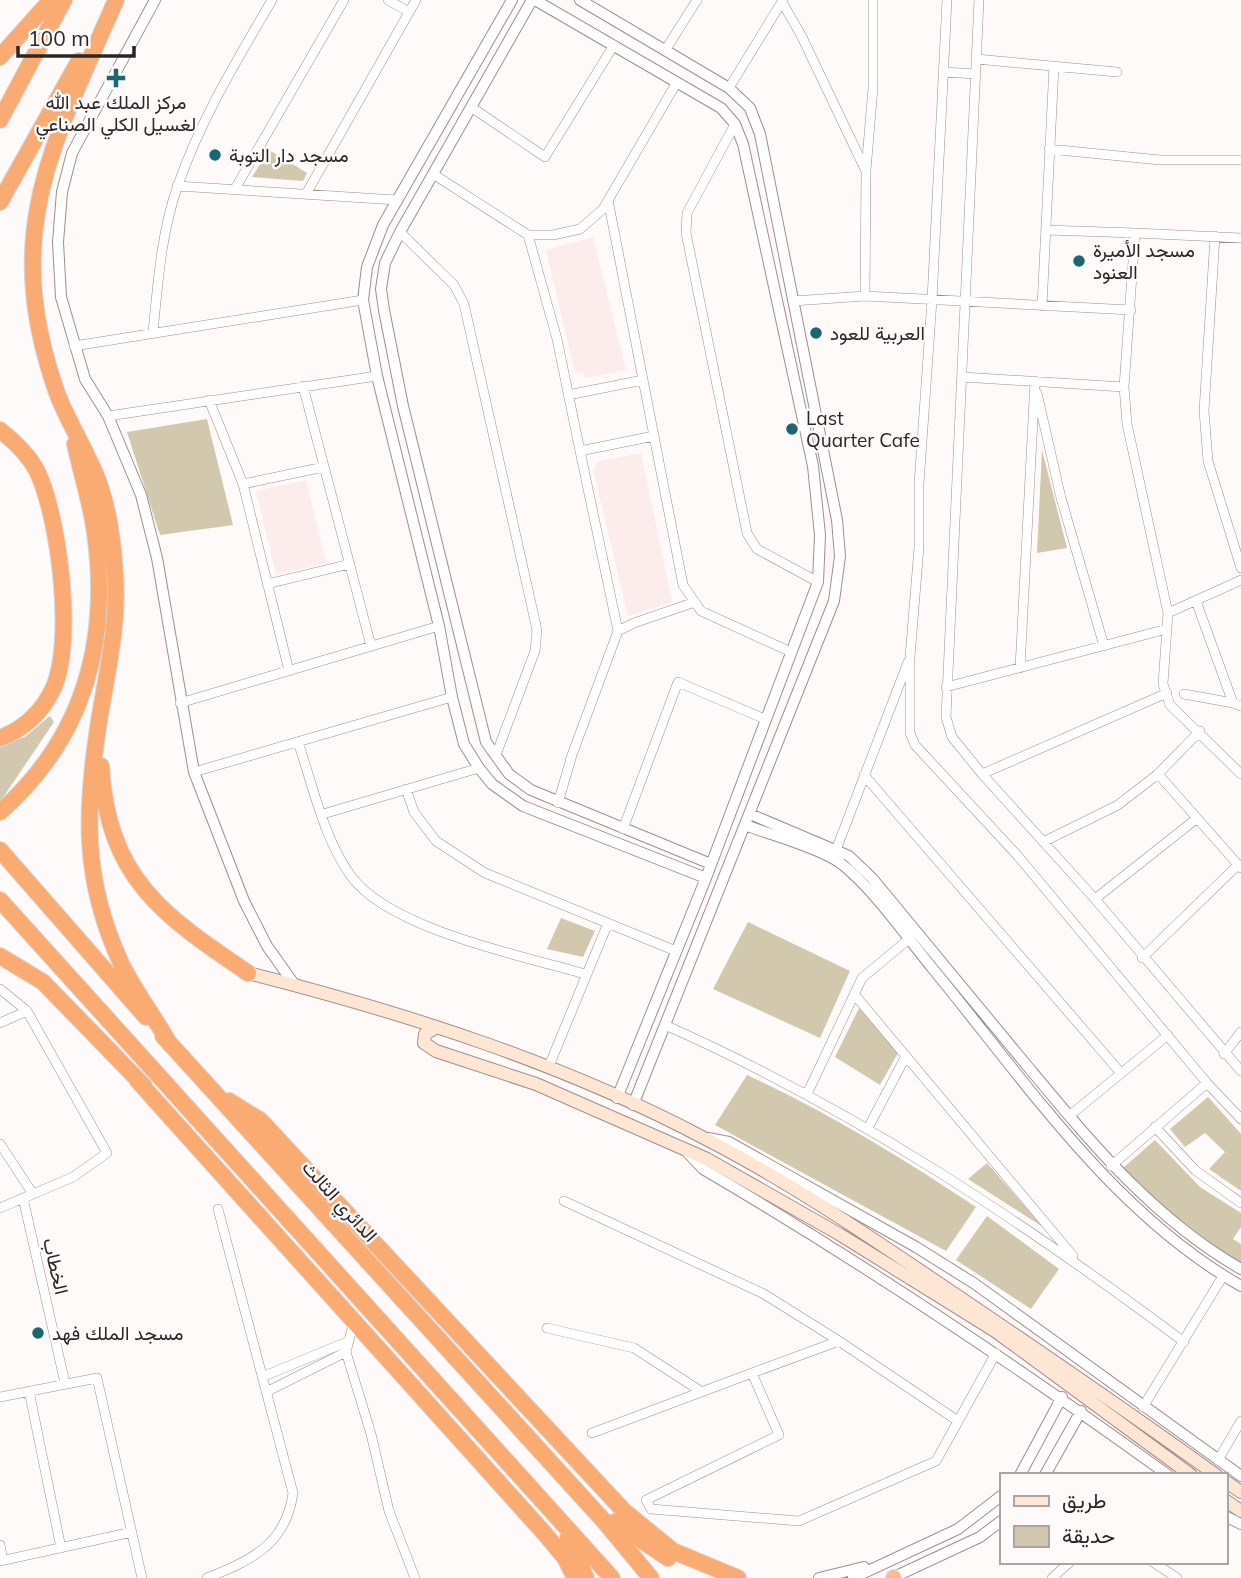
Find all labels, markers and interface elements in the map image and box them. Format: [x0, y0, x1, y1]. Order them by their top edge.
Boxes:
scale bar [18, 14, 133, 58]
text: 100 m [28, 25, 90, 51]
marker: مركز الملك عبد الله لغسيل الكلي الصناعي [106, 68, 126, 88]
place label: مركز الملك عبد الله لغسيل الكلي الصناعي [36, 90, 196, 140]
place label: مسجد دار التوبة [229, 143, 349, 167]
marker: مسجد دار التوبة [207, 147, 223, 163]
place label: مسجد الأميرة العنود [1093, 238, 1195, 284]
marker: مسجد الأميرة العنود [1071, 253, 1087, 269]
place label: العربية للعود [830, 321, 925, 345]
marker: العربية للعود [808, 325, 824, 341]
place label: Last Quarter Cafe [806, 406, 920, 452]
marker: Last Quarter Cafe [784, 421, 800, 437]
street label: الدائري الثالث [294, 1155, 383, 1249]
street label: الخطاب [38, 1235, 74, 1297]
place label: مسجد الملك فهد [52, 1321, 184, 1345]
marker: مسجد الملك فهد [30, 1325, 46, 1341]
legend [1000, 1473, 1227, 1564]
text: طريق [1062, 1487, 1107, 1514]
text: حديقة [1062, 1522, 1115, 1548]

